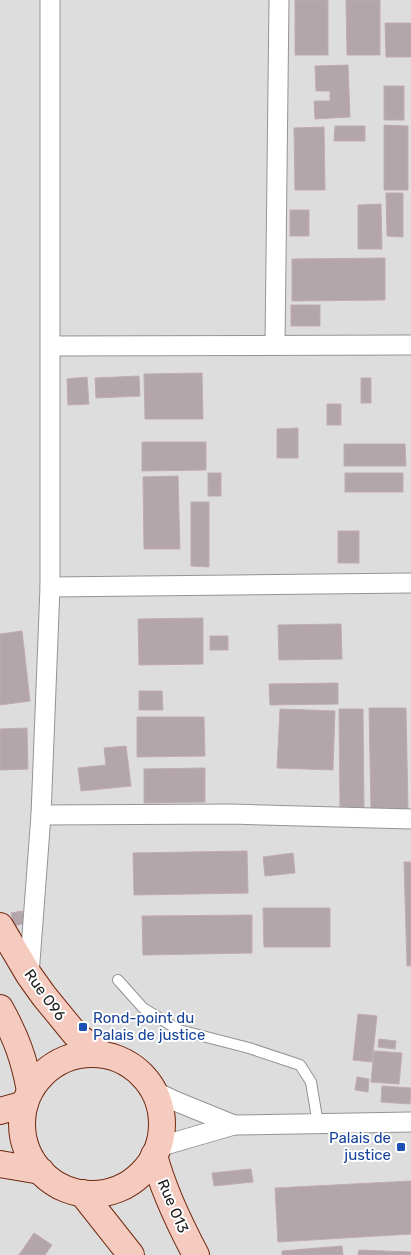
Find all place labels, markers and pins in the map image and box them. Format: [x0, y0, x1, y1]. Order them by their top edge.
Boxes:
place label: Rond-point du Palais de justice [93, 1009, 205, 1044]
marker: Rond-point du Palais de justice [77, 1021, 89, 1033]
place label: Palais de justice [329, 1129, 391, 1164]
marker: Palais de justice [395, 1141, 407, 1153]

